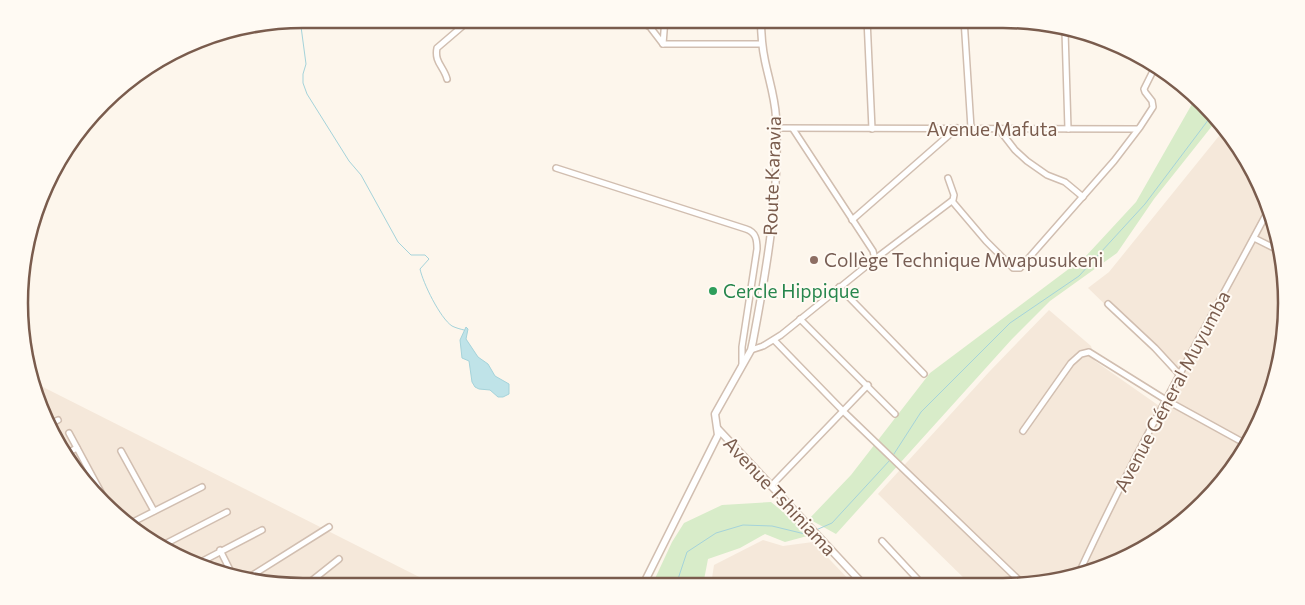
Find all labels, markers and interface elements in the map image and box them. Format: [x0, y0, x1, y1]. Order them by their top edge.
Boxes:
street label: Route Karavia [758, 116, 785, 236]
street label: Avenue Mafuta [927, 117, 1057, 140]
place label: Collège Technique Mwapusukeni [824, 248, 1103, 271]
marker: Collège Technique Mwapusukeni [808, 254, 820, 266]
place label: Cercle Hippique [723, 279, 859, 302]
marker: Cercle Hippique [707, 285, 719, 297]
street label: Avenue Géneral Muyumba [1109, 286, 1234, 495]
street label: Avenue Tshiniama [719, 431, 841, 560]

